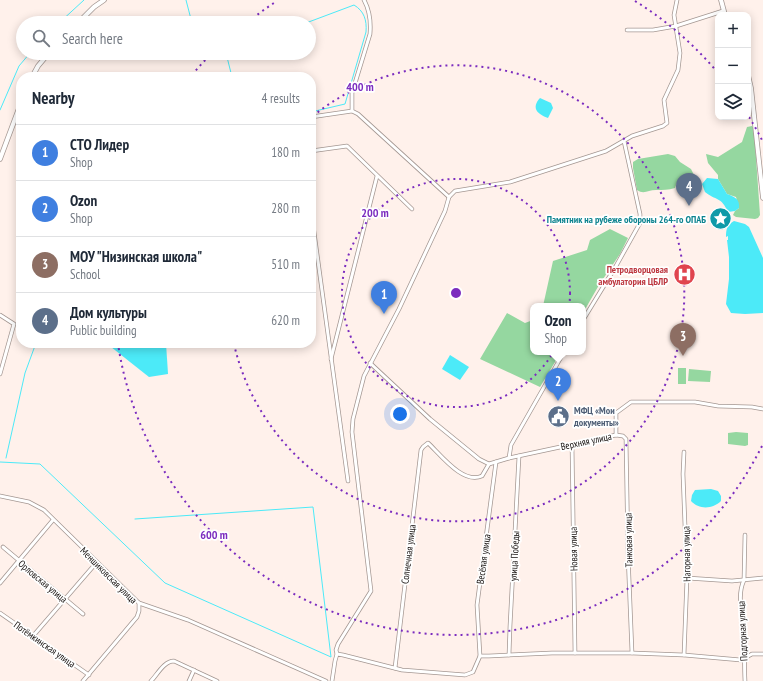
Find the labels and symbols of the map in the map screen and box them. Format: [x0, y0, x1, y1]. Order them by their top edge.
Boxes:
text: 400 m [346, 79, 374, 94]
pin: 4 [676, 173, 702, 206]
text: 200 m [361, 205, 389, 220]
place icon: Памятник на рубеже обороны 264-го ОПАБ [708, 206, 734, 232]
place label: Памятник на рубеже обороны 264-го ОПАБ [547, 213, 706, 226]
hospital icon: Петродворцовая амбулатория ЦБЛР [671, 262, 697, 288]
place label: Петродворцовая амбулатория ЦБЛР [598, 263, 668, 288]
pin: 1 [371, 281, 397, 314]
centre of rings [449, 286, 463, 300]
pin: 3 [670, 323, 696, 356]
pin: 2 [545, 368, 571, 401]
public building icon: МФЦ «Мои документы» [545, 403, 571, 429]
your location [390, 404, 410, 424]
place label: МФЦ «Мои документы» [573, 404, 619, 429]
street label: Верхняя улица [559, 430, 613, 453]
street label: Танковая улица [622, 513, 635, 567]
street label: Солнечная улица [398, 524, 419, 585]
street label: Нагорная улица [680, 526, 693, 582]
text: 600 m [200, 527, 228, 542]
street label: Новая улица [567, 527, 580, 571]
street label: улица Победы [507, 531, 522, 581]
street label: Весёлая улица [474, 533, 493, 585]
street label: Меншиковская улица [77, 544, 140, 607]
street label: Орловская улица [15, 557, 70, 606]
street label: Подгорная улица [734, 601, 751, 661]
street label: Потёмкинская улица [11, 618, 78, 670]

